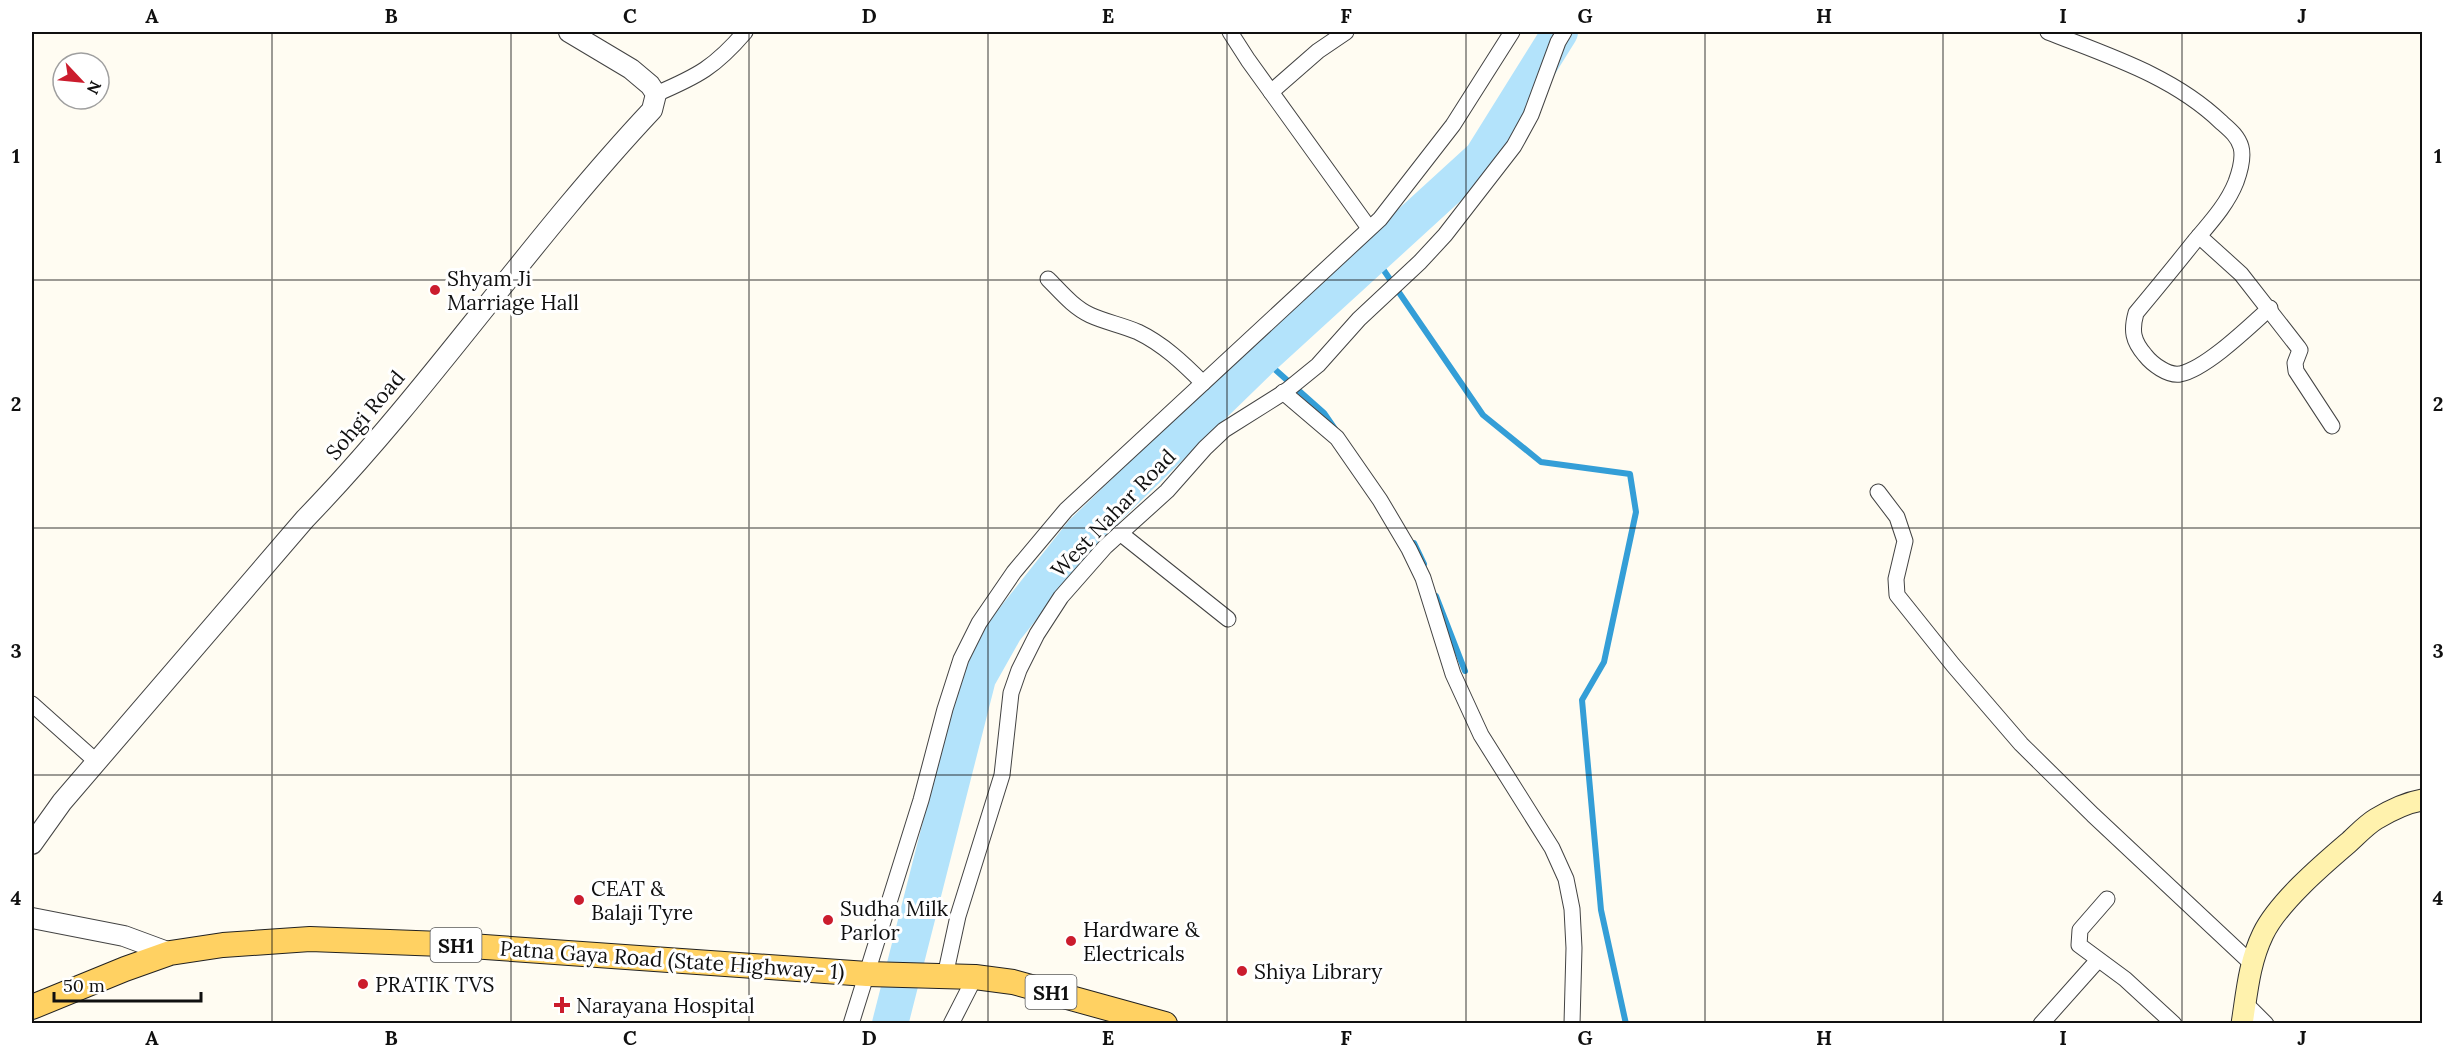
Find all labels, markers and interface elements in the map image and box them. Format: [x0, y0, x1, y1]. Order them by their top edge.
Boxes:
text: A [145, 3, 159, 28]
text: B [384, 3, 398, 28]
text: C [623, 3, 637, 28]
text: D [861, 3, 877, 28]
text: E [1102, 3, 1114, 28]
text: F [1340, 3, 1352, 28]
text: G [1577, 3, 1593, 28]
text: H [1816, 3, 1832, 28]
text: I [2059, 3, 2067, 28]
text: J [2297, 3, 2307, 28]
north arrow [51, 51, 111, 111]
text: N [83, 78, 106, 98]
text: 1 [12, 143, 20, 168]
text: 1 [2434, 143, 2442, 168]
place label: Shyam Ji Marriage Hall [447, 265, 579, 316]
marker: Shyam Ji Marriage Hall [428, 283, 442, 297]
street label: Sohgi Road [320, 365, 410, 465]
text: 2 [11, 391, 21, 416]
text: 2 [2433, 391, 2443, 416]
street label: West Nahar Road [1045, 443, 1181, 583]
text: 3 [10, 638, 22, 663]
text: 3 [2432, 638, 2444, 663]
place label: CEAT & Balaji Tyre [591, 875, 693, 926]
text: 4 [11, 885, 22, 910]
text: 4 [2433, 885, 2444, 910]
marker: CEAT & Balaji Tyre [572, 893, 586, 907]
place label: Sudha Milk Parlor [840, 895, 949, 946]
marker: Sudha Milk Parlor [821, 913, 835, 927]
place label: Hardware & Electricals [1083, 916, 1200, 967]
road number: SH1 [430, 928, 482, 962]
street label: Patna Gaya Road (State Highway- 1) [499, 934, 845, 986]
marker: Hardware & Electricals [1064, 934, 1078, 948]
place label: Shiya Library [1254, 958, 1382, 985]
marker: Shiya Library [1235, 964, 1249, 978]
scale bar [54, 965, 201, 1003]
place label: PRATIK TVS [375, 971, 494, 998]
text: 50 m [63, 974, 105, 997]
road number: SH1 [1026, 975, 1076, 1009]
marker: PRATIK TVS [356, 977, 370, 991]
place label: Narayana Hospital [576, 992, 755, 1019]
marker: Narayana Hospital [553, 996, 571, 1014]
text: A [145, 1025, 159, 1050]
text: B [384, 1025, 398, 1050]
text: C [623, 1025, 637, 1050]
text: D [861, 1025, 877, 1050]
text: E [1102, 1025, 1114, 1050]
text: F [1340, 1025, 1352, 1050]
text: G [1577, 1025, 1593, 1050]
text: H [1816, 1025, 1832, 1050]
text: I [2059, 1025, 2067, 1050]
text: J [2297, 1025, 2307, 1050]

